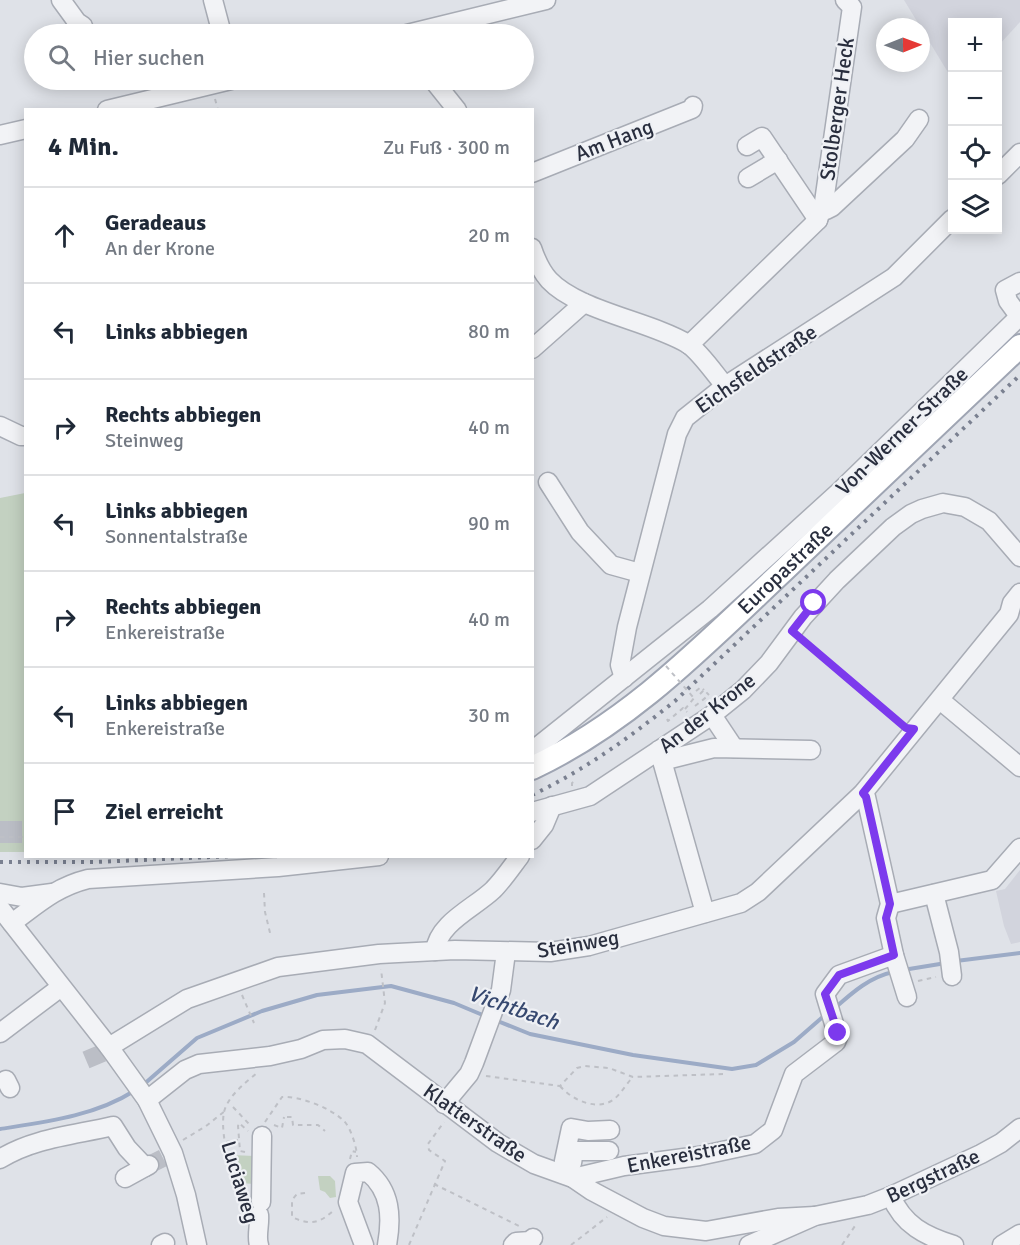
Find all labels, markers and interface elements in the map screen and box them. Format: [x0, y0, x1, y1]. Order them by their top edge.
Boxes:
north arrow [876, 18, 930, 72]
map controls [948, 18, 1002, 234]
button: + [948, 18, 1002, 72]
search box [24, 24, 534, 90]
street label: Stolberger Heck [814, 35, 860, 182]
icon: search [45, 41, 78, 74]
text: Hier suchen [93, 44, 205, 71]
button: − [948, 72, 1002, 126]
street label: Am Hang [571, 113, 657, 167]
button: locate [948, 126, 1002, 180]
text: 4 Min. [48, 131, 119, 163]
text: Zu Fuß · 300 m [383, 135, 510, 160]
button: layers [948, 180, 1002, 234]
text: Geradeaus [105, 209, 206, 236]
icon: ahead [48, 219, 81, 252]
text: 20 m [468, 223, 510, 248]
text: An der Krone [105, 236, 215, 261]
icon: left [48, 315, 81, 348]
text: Links abbiegen [105, 318, 248, 345]
text: 80 m [468, 319, 510, 344]
street label: Eichsfeldstraße [690, 319, 822, 419]
street label: Von-Werner-Straße [830, 361, 974, 501]
text: Rechts abbiegen [105, 401, 261, 428]
icon: right [48, 411, 81, 444]
text: 40 m [468, 415, 510, 440]
text: Steinweg [105, 428, 184, 453]
text: Links abbiegen [105, 497, 248, 524]
icon: left [48, 507, 81, 540]
text: 90 m [468, 511, 510, 536]
street label: Europastraße [732, 517, 838, 620]
text: Sonnentalstraße [105, 524, 248, 549]
route start [800, 589, 826, 615]
text: Rechts abbiegen [105, 593, 261, 620]
icon: right [48, 603, 81, 636]
text: 40 m [468, 607, 510, 632]
text: Enkereistraße [105, 620, 225, 645]
street label: An der Krone [653, 667, 761, 759]
text: Links abbiegen [105, 689, 248, 716]
icon: left [48, 699, 81, 732]
text: 30 m [468, 703, 510, 728]
text: Enkereistraße [105, 716, 225, 741]
icon: arrive [48, 795, 81, 828]
text: Ziel erreicht [105, 798, 223, 825]
street label: Steinweg [535, 924, 621, 964]
water label: Vichtbach [465, 979, 563, 1036]
route end [824, 1019, 850, 1045]
street label: Klatterstraße [418, 1078, 532, 1168]
street label: Enkereistraße [625, 1129, 753, 1179]
street label: Luciaweg [215, 1138, 265, 1226]
street label: Bergstraße [882, 1143, 984, 1209]

